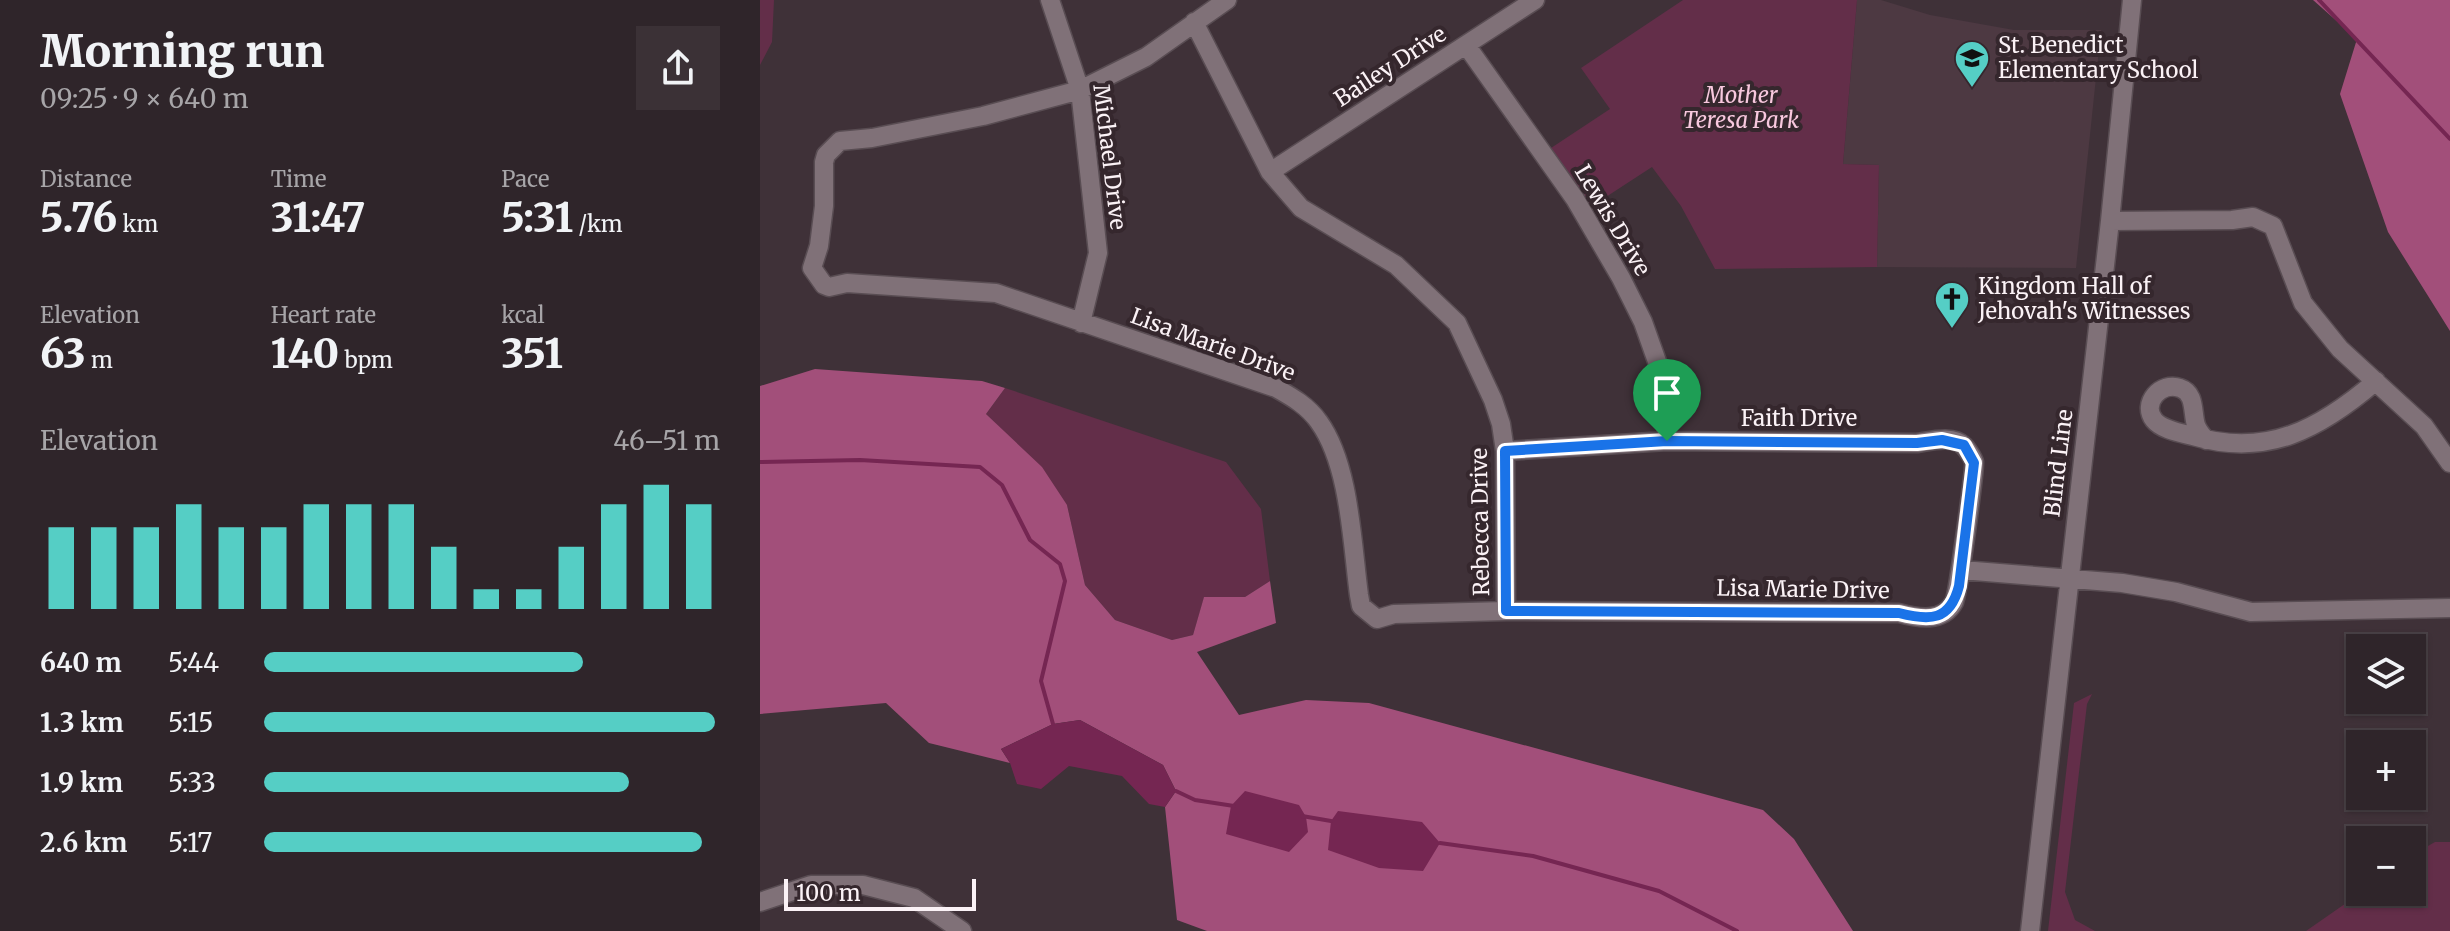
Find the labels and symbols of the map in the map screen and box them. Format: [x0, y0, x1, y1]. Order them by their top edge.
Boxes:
street label: Bailey Drive [1329, 19, 1451, 113]
place label: St. Benedict Elementary School [1998, 31, 2199, 84]
school or university icon: St. Benedict Elementary School [1953, 39, 1991, 89]
park label: Mother Teresa Park [1683, 81, 1799, 134]
street label: Michael Drive [1087, 83, 1133, 231]
street label: Lewis Drive [1569, 159, 1657, 281]
place label: Kingdom Hall of Jehovah's Witnesses [1977, 272, 2191, 325]
church icon: Kingdom Hall of Jehovah's Witnesses [1933, 280, 1971, 330]
street label: Lisa Marie Drive [1127, 301, 1299, 387]
pin [1633, 359, 1701, 441]
street label: Faith Drive [1741, 404, 1857, 432]
street label: Blind Line [2038, 408, 2078, 518]
street label: Rebecca Drive [1465, 448, 1495, 596]
street label: Lisa Marie Drive [1716, 573, 1890, 605]
scale bar [784, 875, 976, 911]

